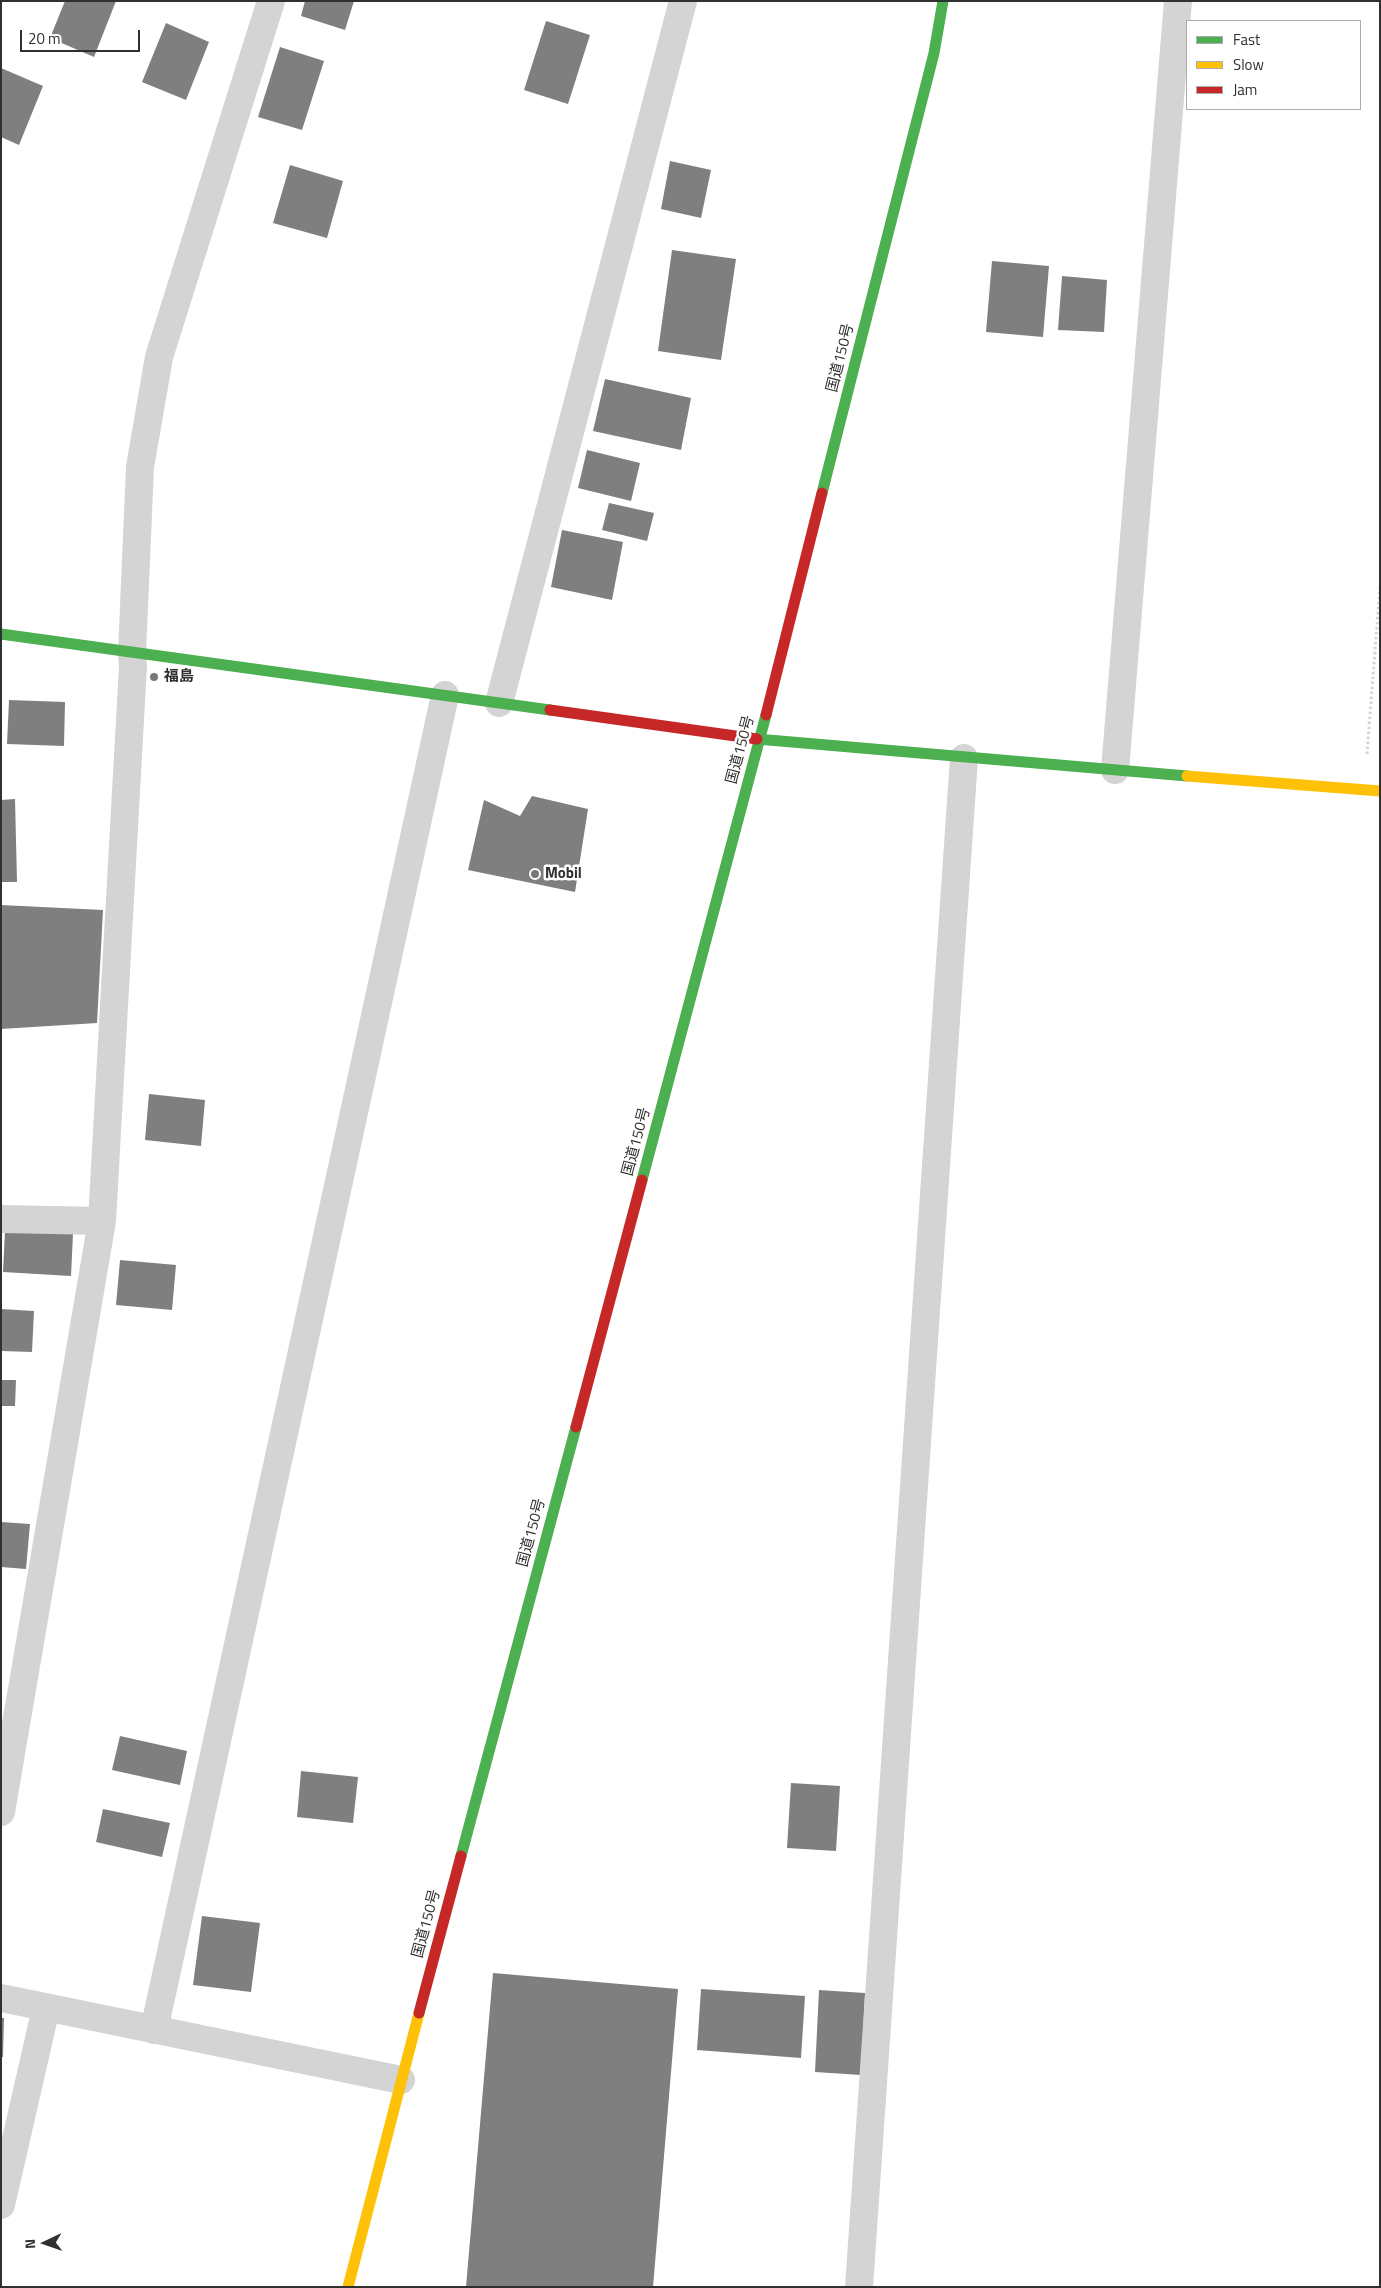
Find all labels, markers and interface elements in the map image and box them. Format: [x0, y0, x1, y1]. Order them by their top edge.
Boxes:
scale bar [22, 20, 142, 52]
legend [1186, 20, 1361, 110]
text: 20 m [28, 27, 61, 50]
text: Fast [1233, 28, 1260, 51]
text: Slow [1233, 53, 1264, 76]
text: Jam [1233, 78, 1257, 101]
street label: 国道150号 [824, 322, 858, 394]
place label: 福島 [164, 668, 194, 686]
marker: 福島 [148, 671, 160, 683]
street label: 国道150号 [723, 714, 759, 786]
place label: Mobil [545, 865, 582, 883]
marker: Mobil [529, 868, 541, 880]
street label: 国道150号 [619, 1106, 655, 1178]
street label: 国道150号 [514, 1497, 550, 1569]
street label: 国道150号 [409, 1888, 445, 1960]
north arrow [20, 2218, 70, 2268]
text: N [19, 2238, 40, 2249]

